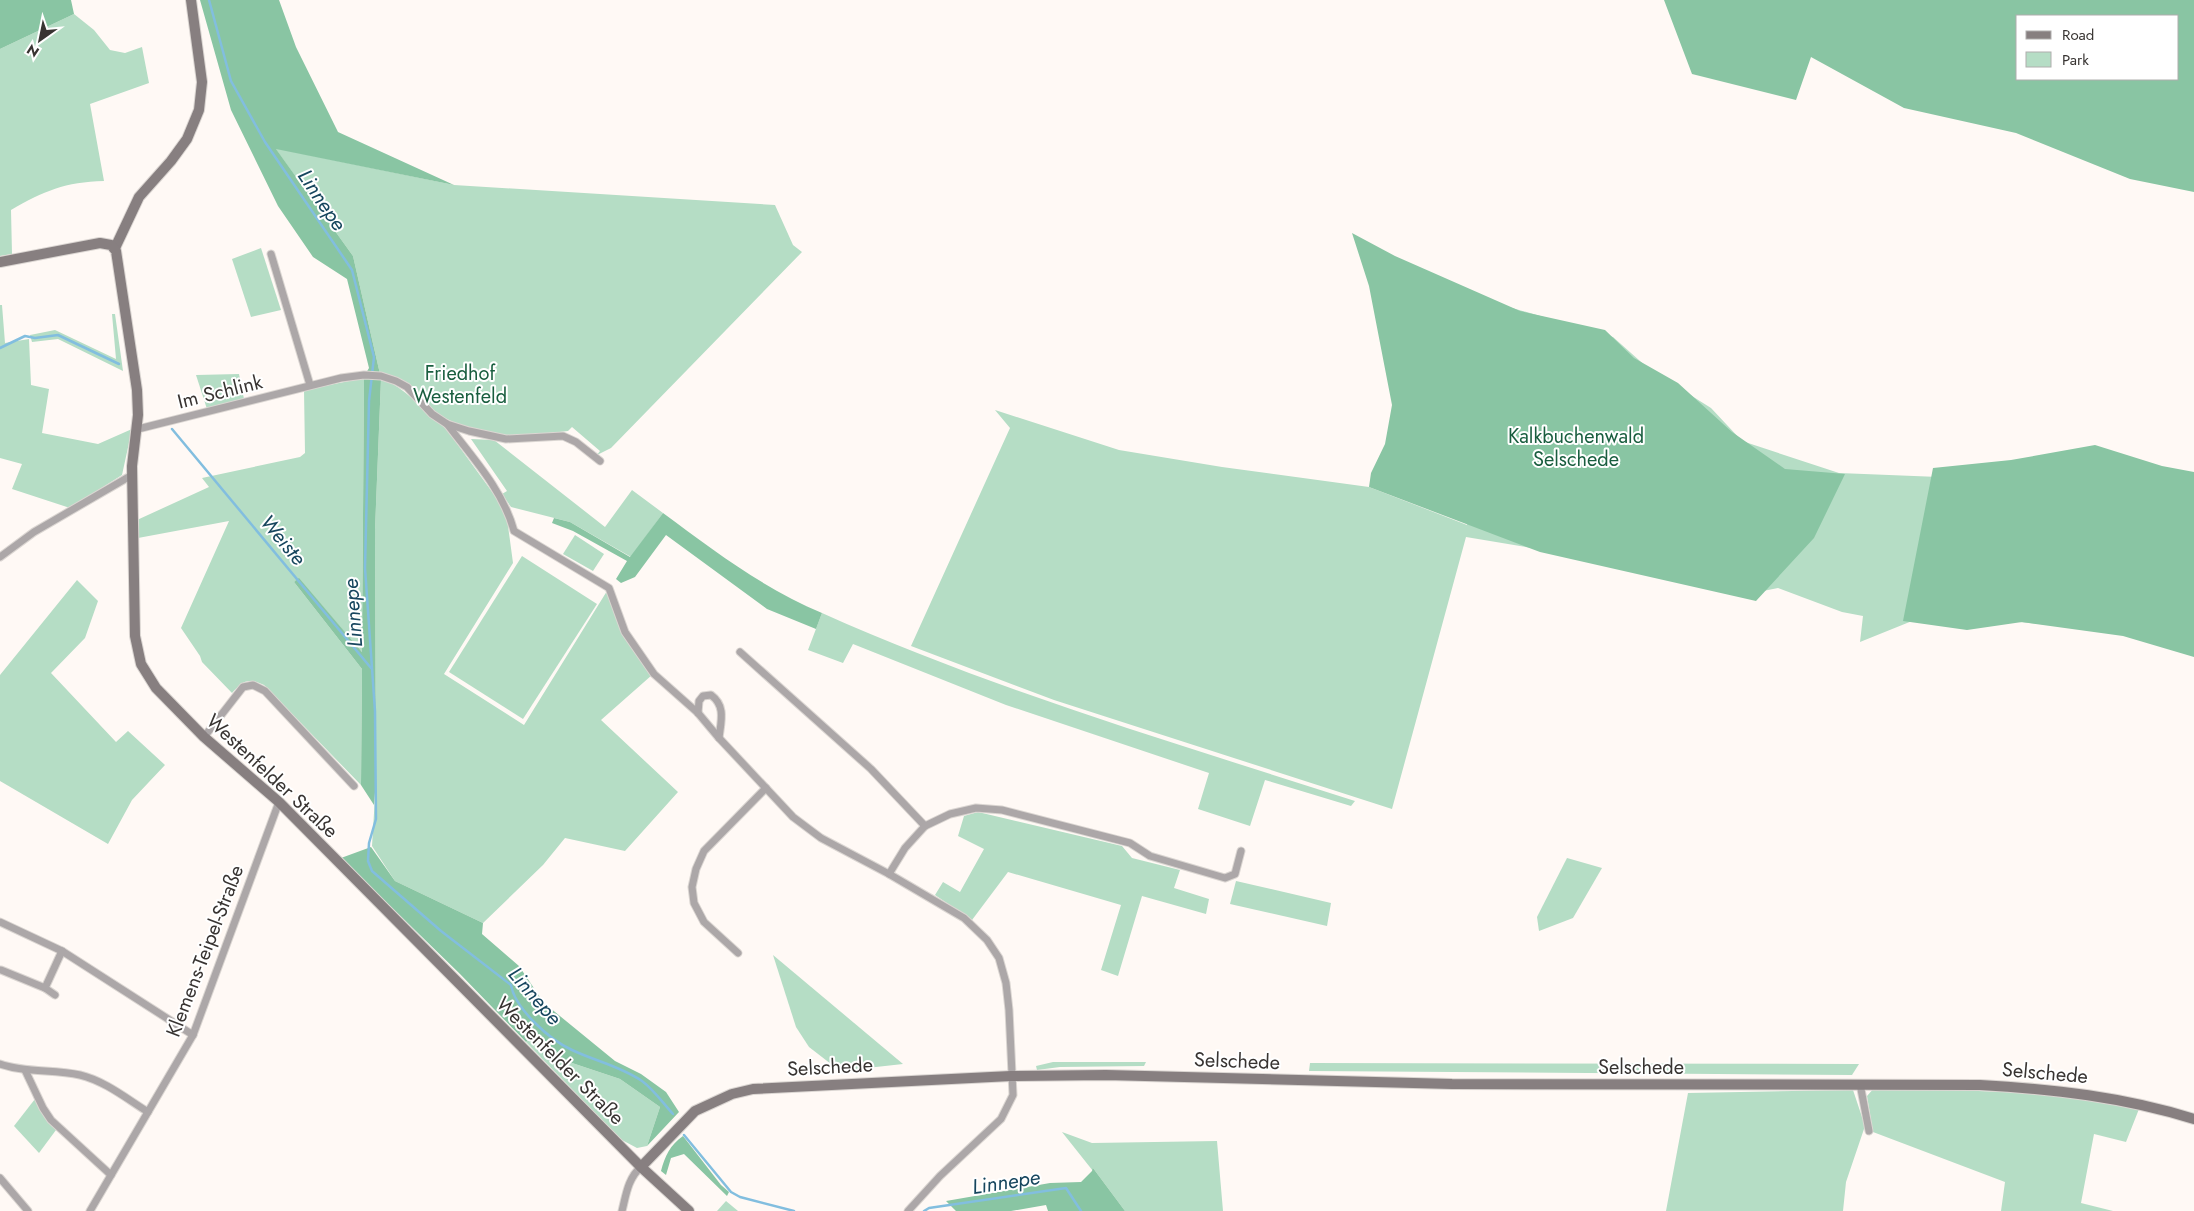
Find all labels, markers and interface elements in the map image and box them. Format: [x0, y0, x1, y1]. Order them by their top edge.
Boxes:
north arrow [15, 15, 65, 65]
legend [2016, 15, 2179, 80]
text: Road [2062, 24, 2094, 46]
text: N [23, 39, 43, 62]
text: Park [2062, 49, 2089, 71]
water label: Linnepe [290, 163, 354, 237]
park label: Friedhof Westenfeld [413, 359, 507, 411]
street label: Im Schlink [174, 367, 266, 417]
park label: Kalkbuchenwald Selschede [1508, 422, 1644, 474]
water label: Weiste [253, 508, 313, 572]
water label: Linnepe [336, 577, 370, 648]
street label: Westenfelder Straße [200, 707, 344, 845]
street label: Klemens-Teipel-Straße [159, 861, 251, 1041]
water label: Linnepe [501, 960, 569, 1032]
street label: Westenfelder Straße [489, 990, 631, 1132]
street label: Selschede [1194, 1045, 1280, 1077]
street label: Selschede [786, 1050, 874, 1084]
street label: Selschede [1598, 1053, 1684, 1082]
street label: Selschede [2001, 1055, 2089, 1091]
water label: Linnepe [970, 1162, 1043, 1202]

